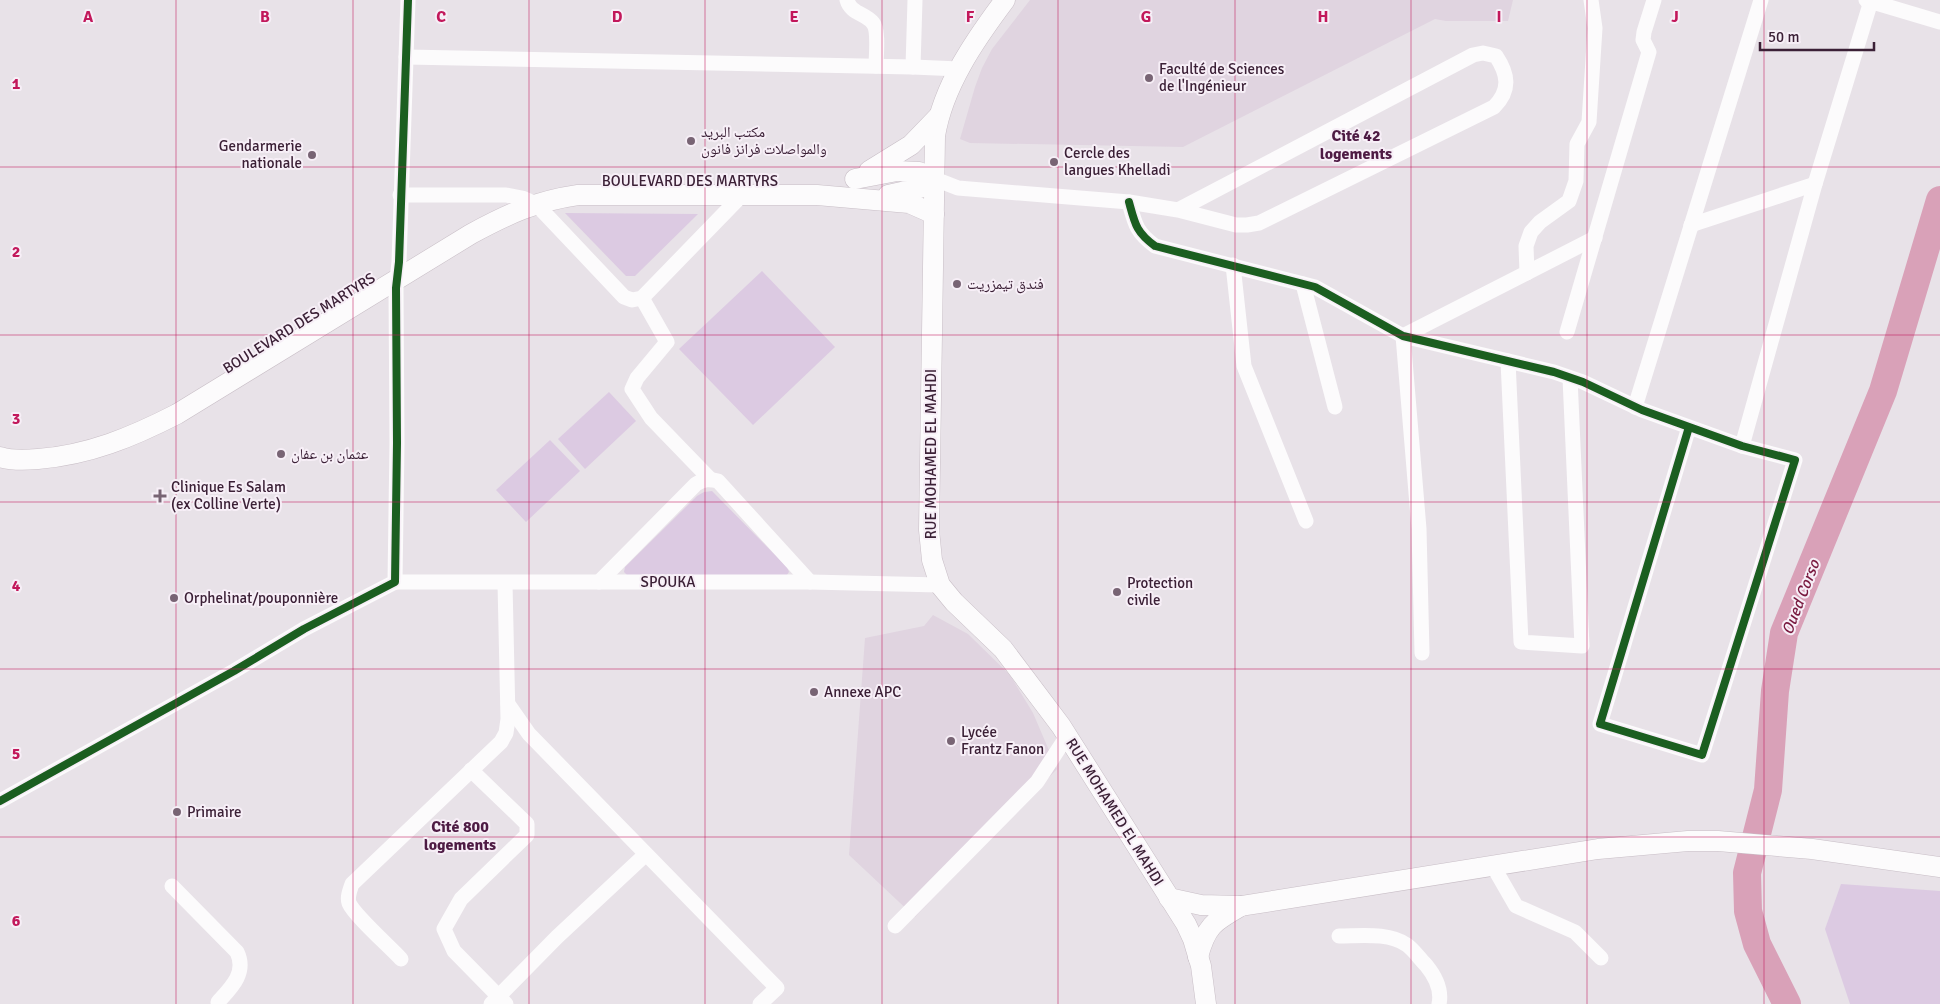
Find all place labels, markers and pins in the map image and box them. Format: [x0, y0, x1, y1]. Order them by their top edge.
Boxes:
place label: Faculté de Sciences de l'Ingénieur [1159, 60, 1285, 95]
marker: Faculté de Sciences de l'Ingénieur [1143, 72, 1155, 84]
place label: مكتب البريد والمواصلات فرانز فانون [701, 123, 827, 159]
marker: مكتب البريد والمواصلات فرانز فانون [685, 135, 697, 147]
place label: Gendarmerie nationale [219, 137, 302, 172]
place label: Cercle des langues Khelladi [1064, 144, 1170, 179]
marker: Gendarmerie nationale [306, 149, 318, 161]
marker: Cercle des langues Khelladi [1048, 156, 1060, 168]
place label: فندق تيمزريت [967, 275, 1044, 294]
marker: فندق تيمزريت [951, 278, 963, 290]
place label: عثمان بن عفان [291, 445, 369, 464]
marker: عثمان بن عفان [275, 448, 287, 460]
place label: Clinique Es Salam (ex Colline Verte) [171, 478, 286, 513]
marker: Clinique Es Salam (ex Colline Verte) [153, 489, 167, 503]
place label: Protection civile [1127, 574, 1193, 609]
marker: Protection civile [1111, 586, 1123, 598]
place label: Orphelinat/pouponnière [184, 589, 338, 607]
marker: Orphelinat/pouponnière [168, 592, 180, 604]
place label: Annexe APC [824, 683, 901, 701]
marker: Annexe APC [808, 686, 820, 698]
place label: Lycée Frantz Fanon [961, 723, 1044, 758]
marker: Lycée Frantz Fanon [945, 735, 957, 747]
place label: Primaire [187, 803, 242, 821]
marker: Primaire [171, 806, 183, 818]

